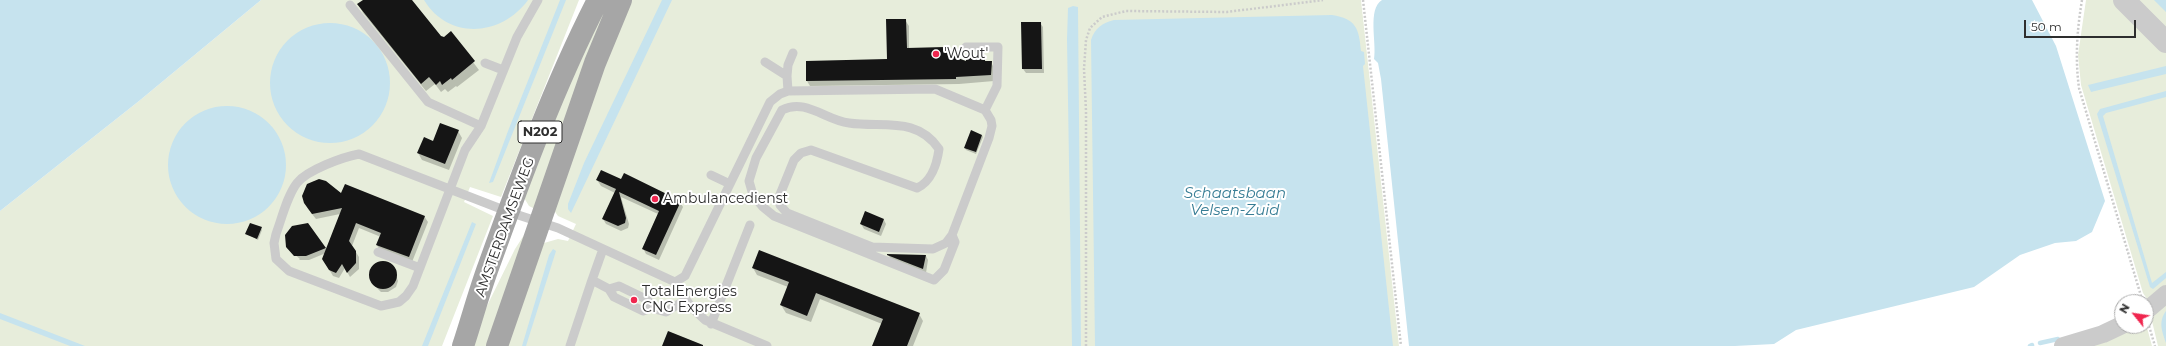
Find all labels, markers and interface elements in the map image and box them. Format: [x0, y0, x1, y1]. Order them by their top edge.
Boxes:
scale bar [2026, 12, 2138, 38]
text: 50 m [2031, 19, 2062, 34]
place label: 'Wout' [944, 46, 988, 62]
marker: 'Wout' [931, 49, 941, 59]
road number: N202 [518, 121, 562, 143]
street label: AMSTERDAMSEWEG [472, 155, 538, 299]
water label: Schaatsbaan Velsen-Zuid [1184, 185, 1286, 220]
place label: Ambulancedienst [663, 191, 788, 207]
marker: Ambulancedienst [650, 194, 660, 204]
place label: TotalEnergies CNG Express [642, 284, 737, 316]
north arrow [2114, 294, 2154, 334]
marker: TotalEnergies CNG Express [629, 295, 639, 305]
text: N [2116, 301, 2133, 316]

